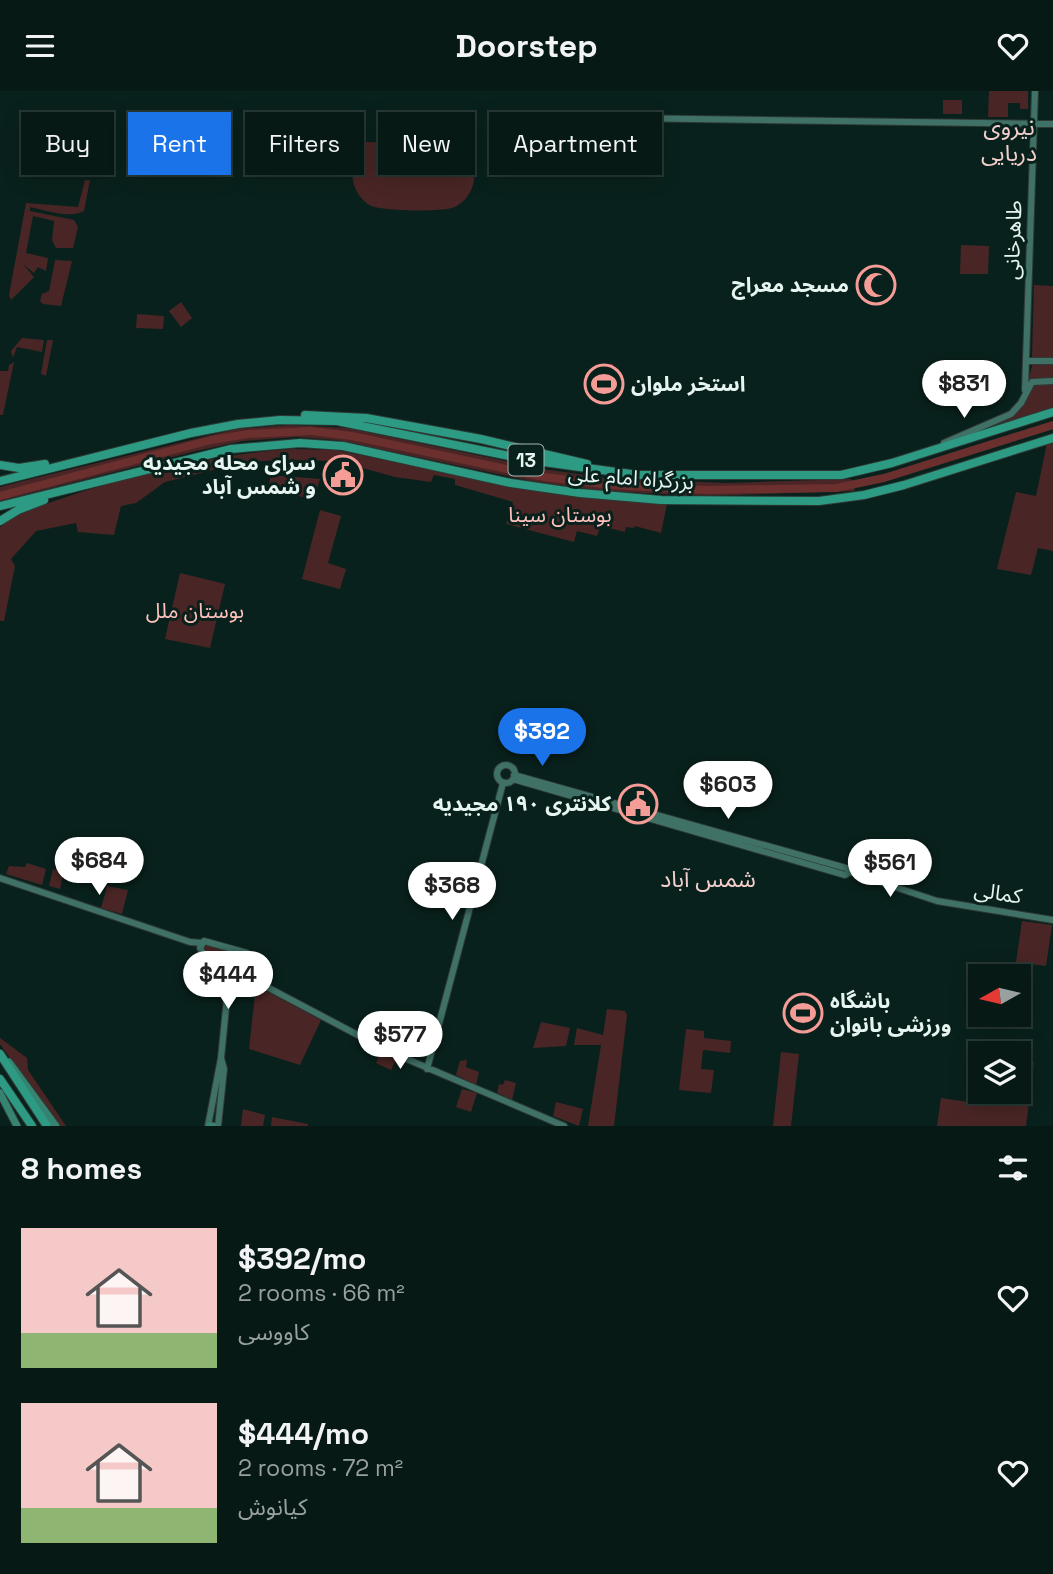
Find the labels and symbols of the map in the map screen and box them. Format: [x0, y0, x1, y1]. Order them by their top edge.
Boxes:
district label: نیروی دریایی [981, 112, 1037, 168]
street label: طاهرخانی [998, 200, 1027, 280]
mosque icon: مسجد معراج [855, 264, 897, 306]
place label: مسجد معراج [731, 271, 849, 300]
pin: $831 [923, 361, 1005, 420]
sports icon: استخر ملوان [583, 363, 625, 405]
place label: استخر ملوان [631, 370, 746, 397]
road number: 13 [508, 445, 544, 475]
place label: سرای محله مجیدیه و شمس آباد [143, 449, 316, 500]
public building icon: سرای محله مجیدیه و شمس آباد [322, 454, 364, 496]
street label: بزرگراه امام علی [567, 460, 695, 498]
park label: بوستان سینا [508, 501, 612, 528]
park label: بوستان ملل [146, 597, 244, 624]
pin: $392 [501, 709, 583, 768]
pin: $603 [687, 761, 769, 821]
public building icon: کلانتری ۱۹۰ مجیدیه [617, 783, 659, 825]
place label: کلانتری ۱۹۰ مجیدیه [433, 790, 611, 817]
pin: $684 [58, 837, 140, 897]
pin: $561 [849, 839, 931, 899]
pin: $368 [411, 863, 493, 922]
district label: شمس آباد [660, 864, 756, 894]
street label: کمالی [972, 875, 1024, 910]
pin: $444 [187, 951, 269, 1011]
north arrow [968, 964, 1031, 1027]
place label: باشگاه ورزشی بانوان [830, 987, 951, 1038]
sports icon: باشگاه ورزشی بانوان [782, 992, 824, 1034]
pin: $577 [359, 1011, 441, 1071]

